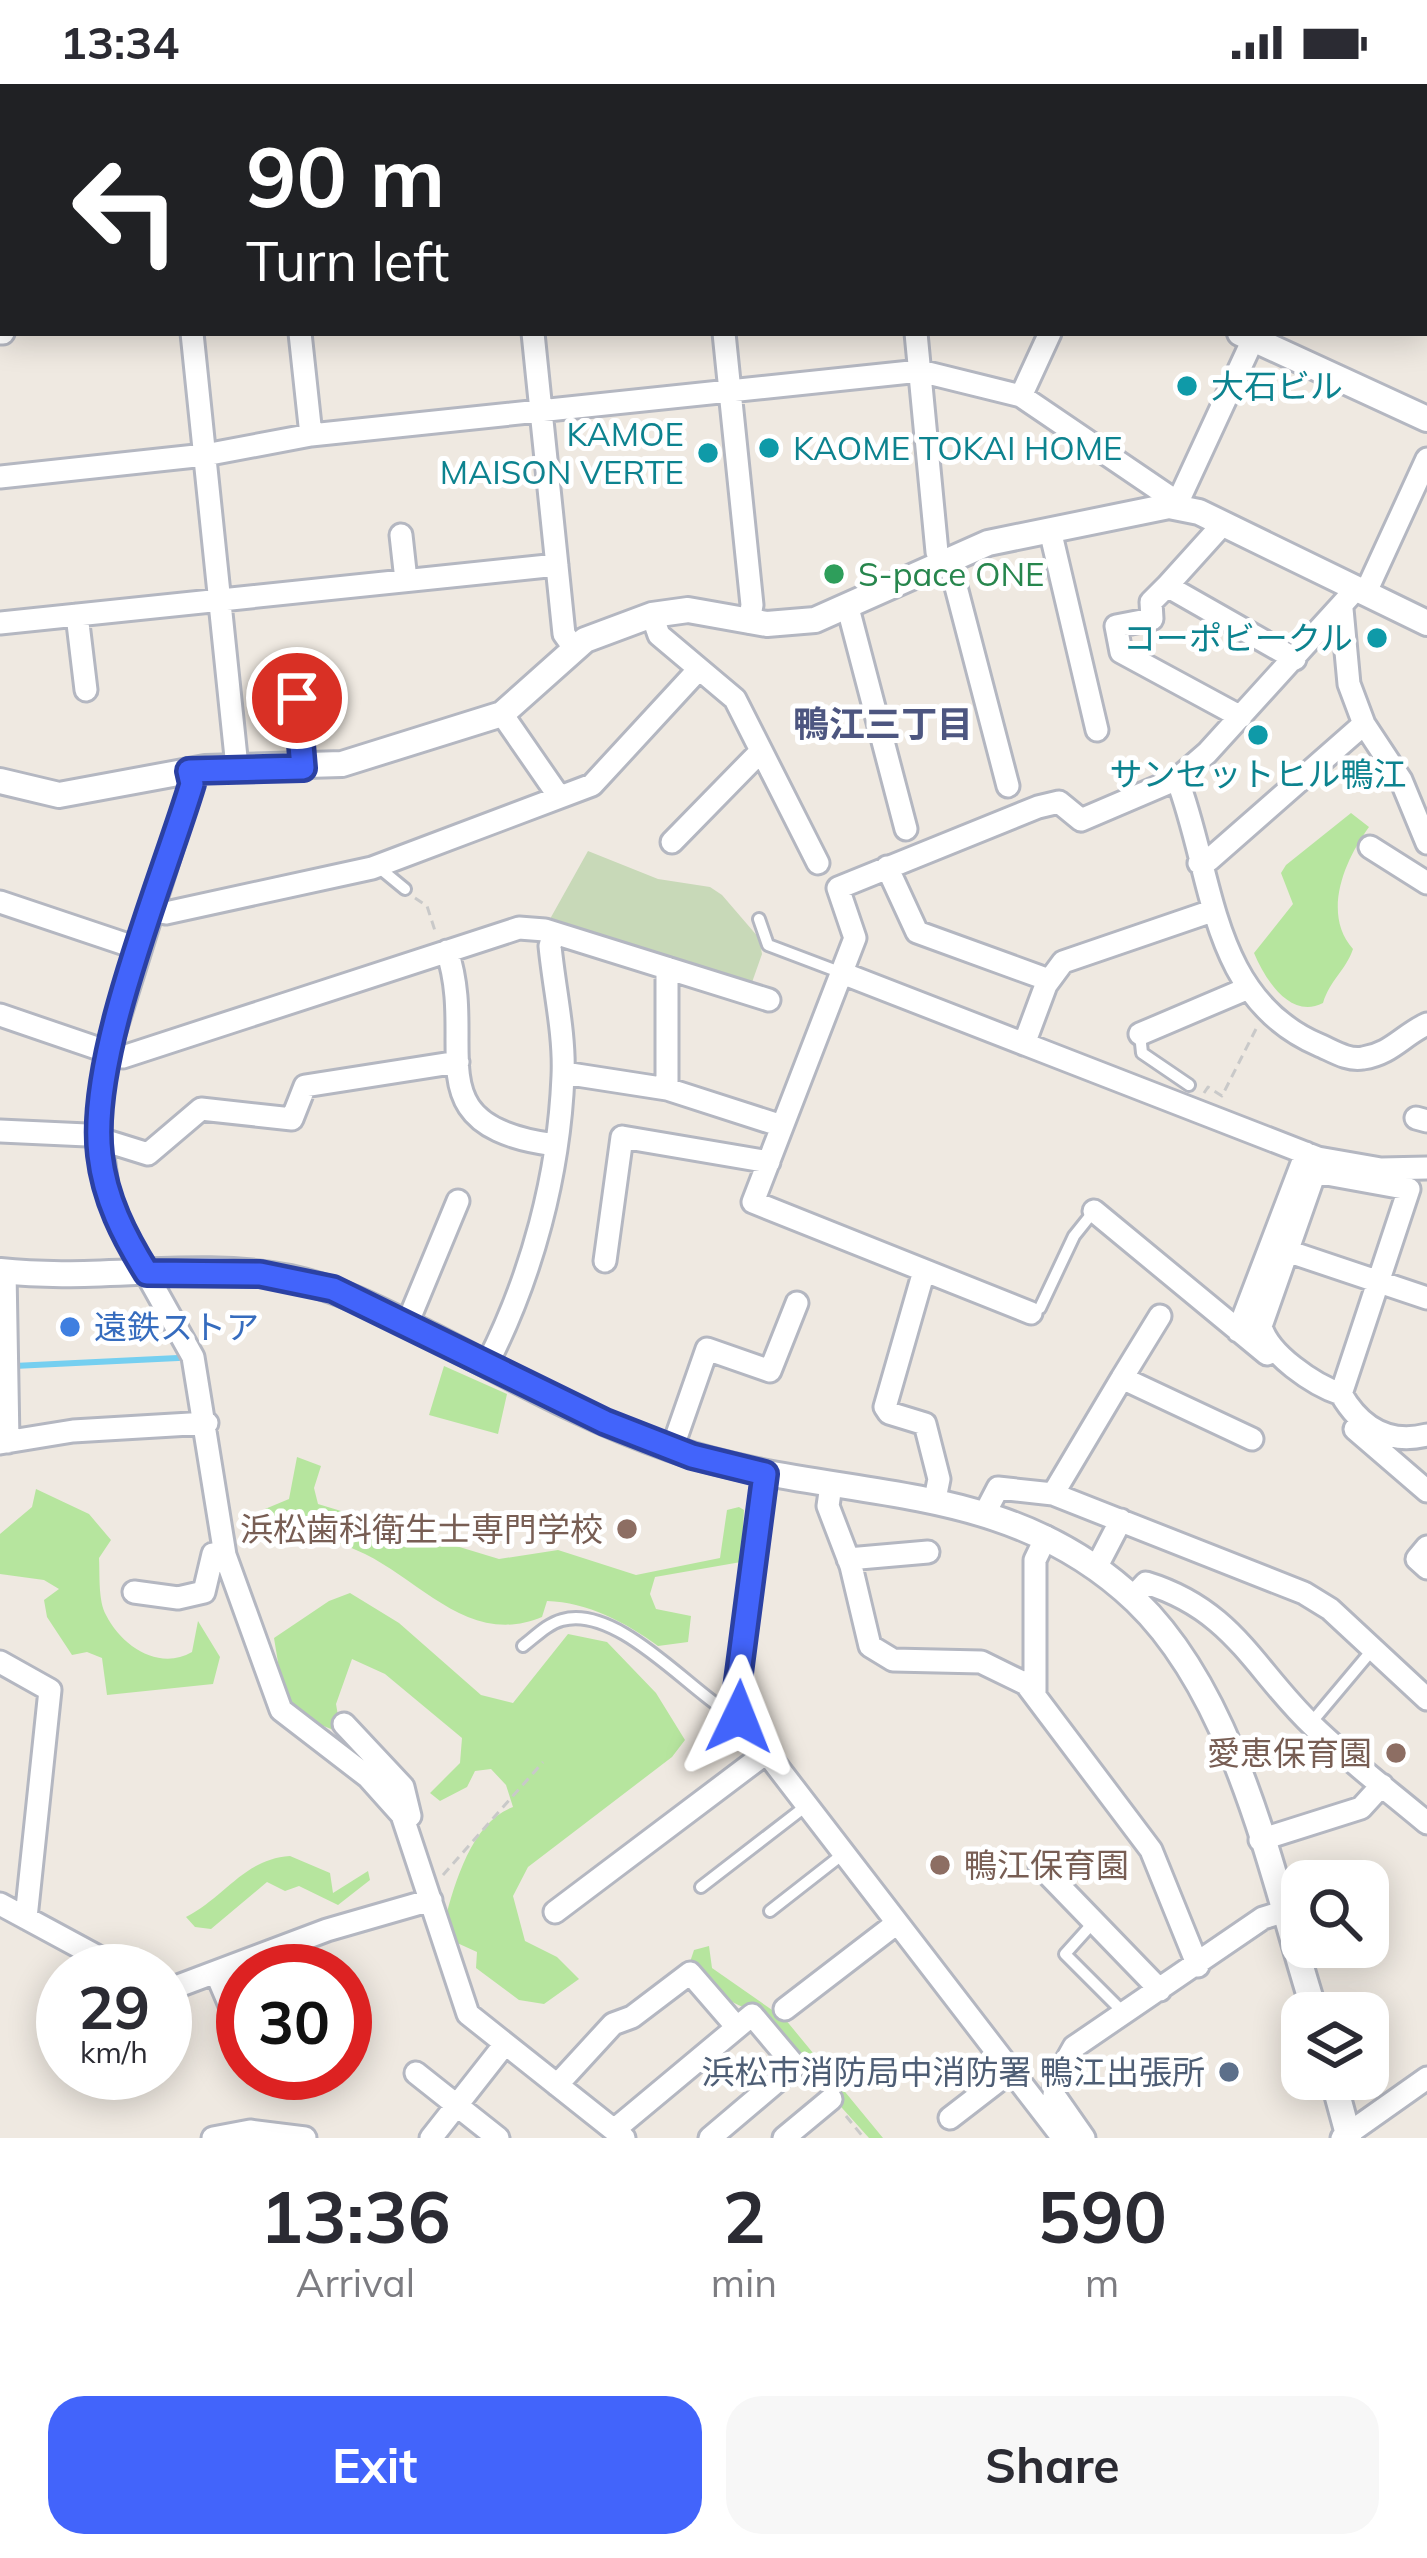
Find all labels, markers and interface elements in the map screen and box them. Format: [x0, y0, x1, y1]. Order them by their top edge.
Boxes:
text: 13:34 [60, 14, 179, 70]
text: 90 m [246, 123, 445, 228]
icon: left [48, 132, 204, 288]
text: Turn left [246, 227, 449, 295]
place label: 大石ビル [1211, 365, 1343, 406]
marker: 大石ビル [1174, 373, 1200, 399]
place label: KAMOE MAISON VERTE [440, 413, 684, 492]
place label: KAOME TOKAI HOME [793, 427, 1123, 468]
marker: KAOME TOKAI HOME [756, 435, 782, 461]
marker: KAMOE MAISON VERTE [695, 440, 721, 466]
place label: S-pace ONE [858, 553, 1044, 594]
marker: S-pace ONE [821, 561, 847, 587]
place label: コーポビークル [1123, 617, 1353, 658]
marker: コーポビークル [1364, 625, 1390, 651]
pin [246, 647, 348, 749]
icon: arrive [264, 665, 330, 731]
district label: 鴨江三丁目 [793, 701, 973, 746]
marker: サンセットヒル鴨江 [1245, 722, 1271, 748]
place label: サンセットヒル鴨江 [1110, 753, 1407, 794]
place label: 遠鉄ストア [94, 1306, 259, 1347]
marker: 遠鉄ストア [57, 1314, 83, 1340]
place label: 浜松歯科衛生士専門学校 [240, 1508, 603, 1549]
marker: 浜松歯科衛生士専門学校 [614, 1516, 640, 1542]
position arrow [676, 1654, 802, 1780]
place label: 愛恵保育園 [1207, 1732, 1372, 1773]
marker: 愛恵保育園 [1383, 1740, 1409, 1766]
place label: 鴨江保育園 [964, 1844, 1129, 1885]
marker: 鴨江保育園 [927, 1852, 953, 1878]
map controls [1281, 1860, 1389, 2100]
button: search [1281, 1860, 1389, 1968]
speed limit sign: 30 [216, 1944, 372, 2100]
text: 29 [78, 1969, 150, 2044]
button: layers [1281, 1992, 1389, 2100]
text: km/h [80, 2033, 148, 2071]
place label: 浜松市消防局中消防署 鴨江出張所 [701, 2051, 1205, 2092]
marker: 浜松市消防局中消防署 鴨江出張所 [1216, 2059, 1242, 2085]
text: 13:36 [260, 2171, 451, 2261]
text: 2 [722, 2171, 766, 2261]
text: 590 [1037, 2171, 1167, 2261]
text: Arrival [296, 2258, 415, 2307]
text: min [711, 2258, 777, 2307]
text: m [1085, 2258, 1119, 2307]
button: Exit [48, 2396, 702, 2534]
button: Share [726, 2396, 1379, 2534]

